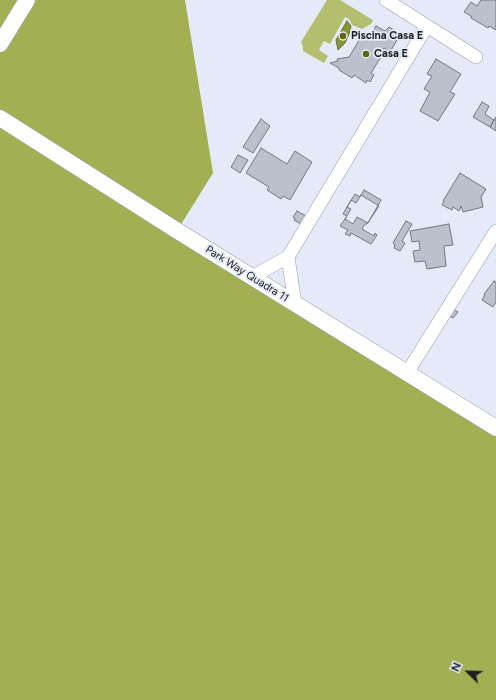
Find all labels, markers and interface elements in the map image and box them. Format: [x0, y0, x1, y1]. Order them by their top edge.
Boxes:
place label: Piscina Casa E [351, 29, 423, 43]
marker: Piscina Casa E [338, 31, 348, 41]
place label: Casa E [374, 47, 408, 61]
marker: Casa E [361, 49, 371, 59]
street label: Park Way Quadra 11 [203, 243, 291, 305]
north arrow [448, 652, 488, 692]
text: N [449, 661, 464, 674]

